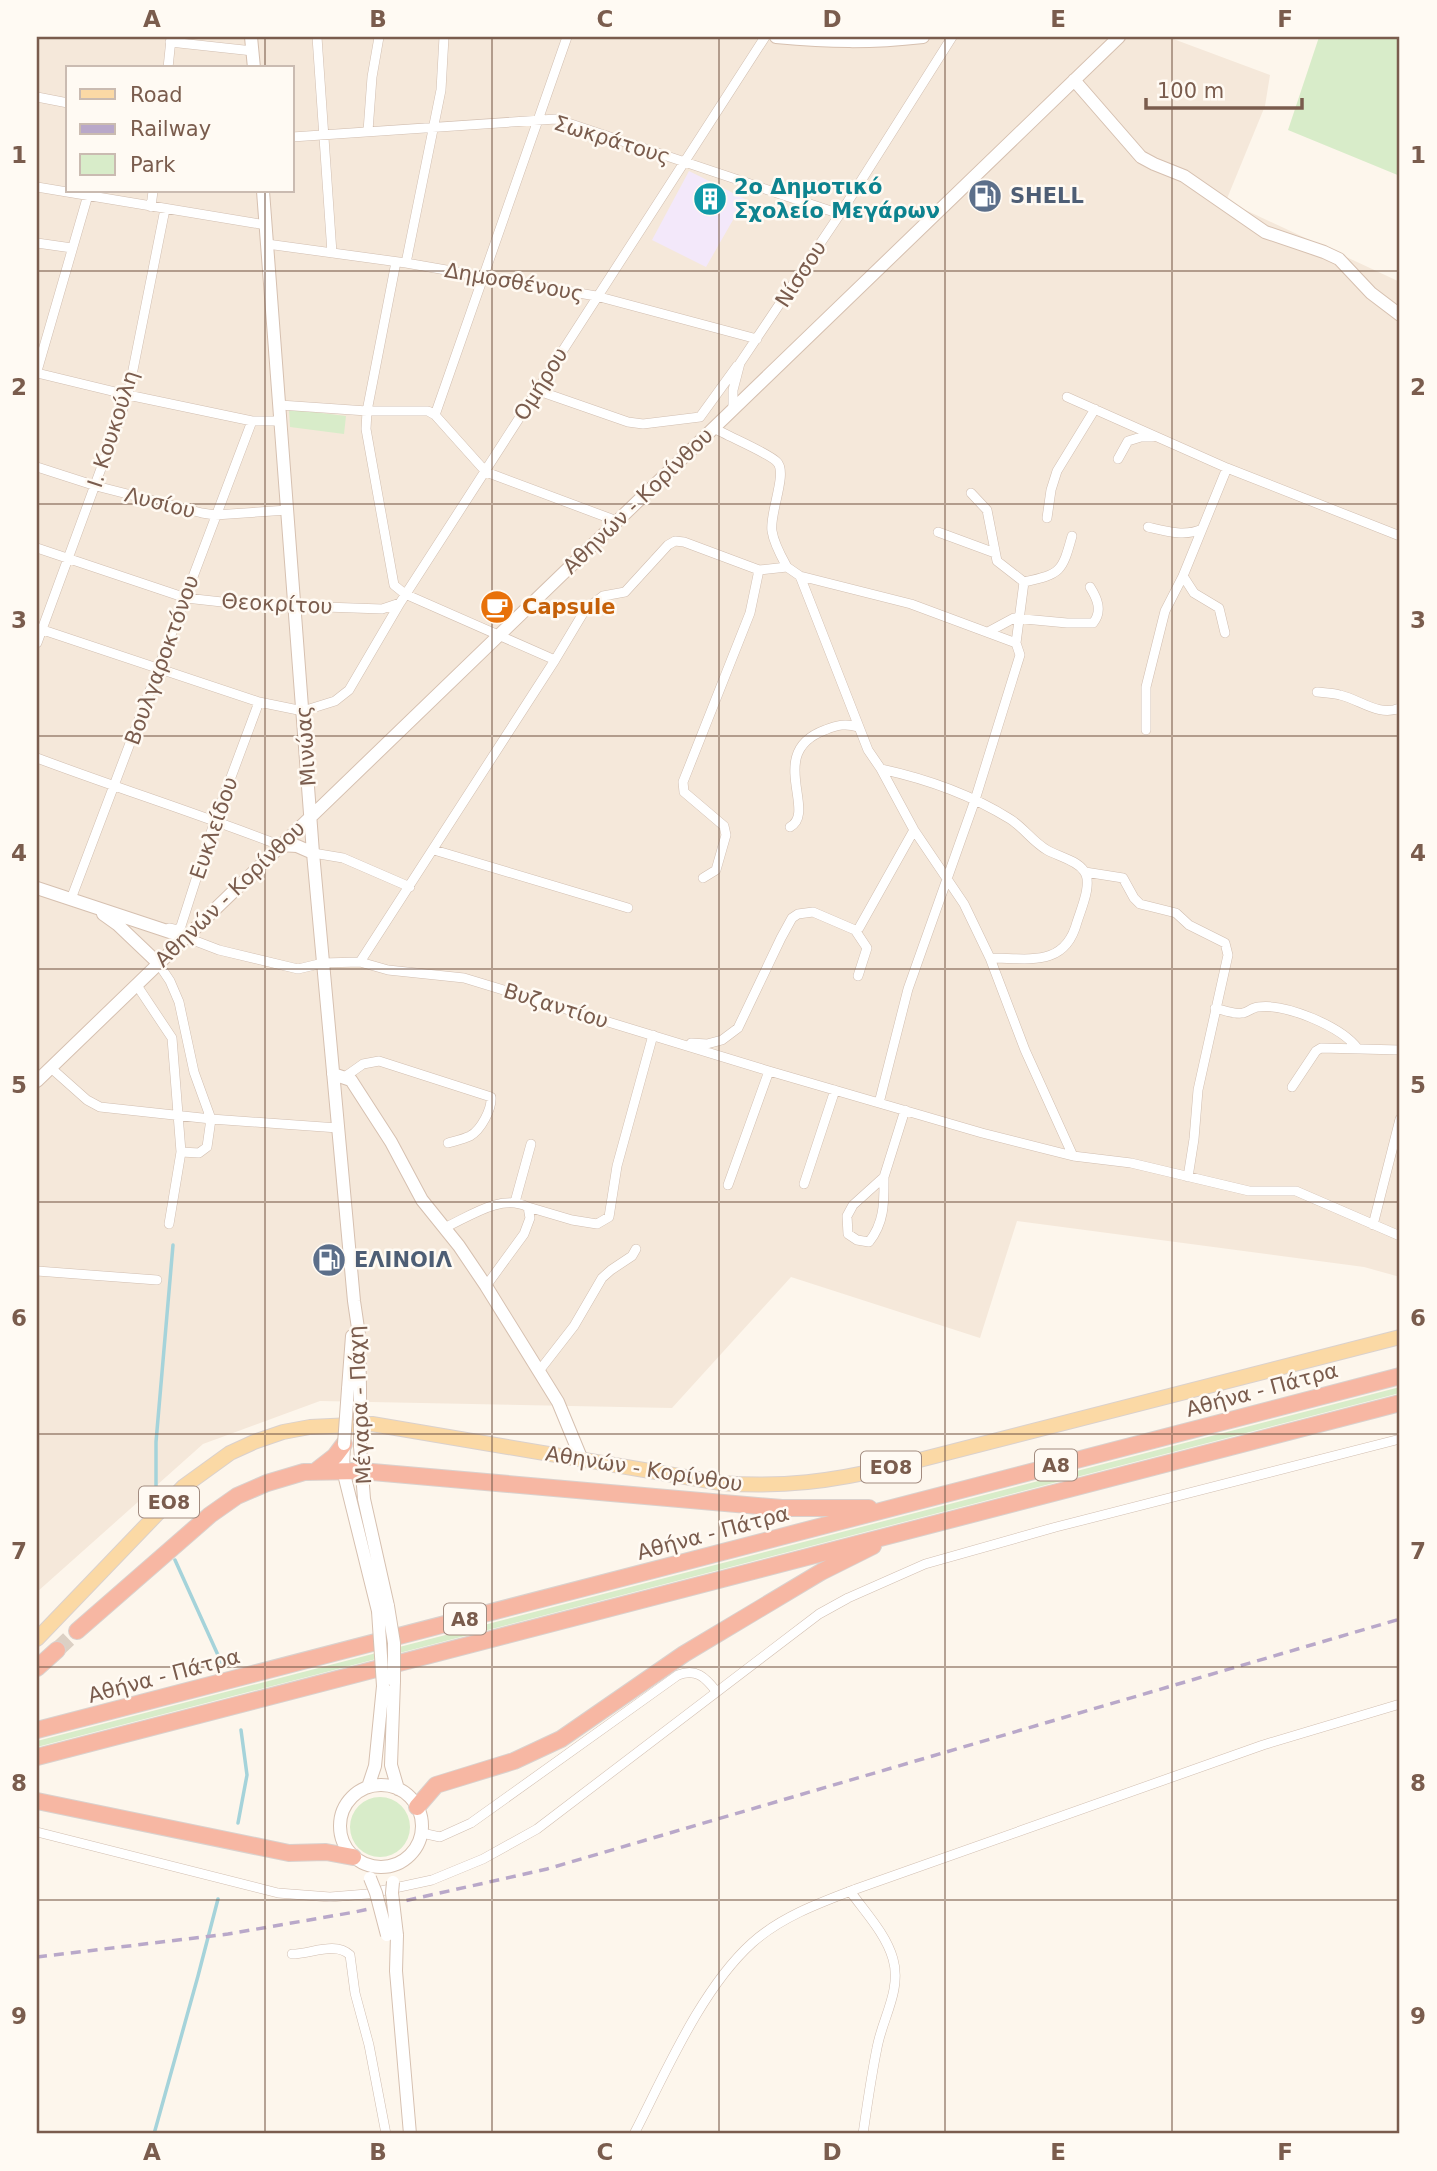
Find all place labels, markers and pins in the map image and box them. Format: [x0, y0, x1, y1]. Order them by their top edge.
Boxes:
place label: 2ο Δημοτικό Σχολείο Μεγάρων [734, 175, 940, 223]
fuel station icon: SHELL [966, 177, 1004, 215]
building icon: 2ο Δημοτικό Σχολείο Μεγάρων [691, 180, 729, 218]
place label: SHELL [1010, 184, 1084, 208]
cafe icon: Capsule [478, 588, 516, 626]
place label: Capsule [522, 595, 616, 619]
fuel station icon: ΕΛΙΝΟΙΛ [310, 1241, 348, 1279]
place label: ΕΛΙΝΟΙΛ [354, 1248, 453, 1272]

